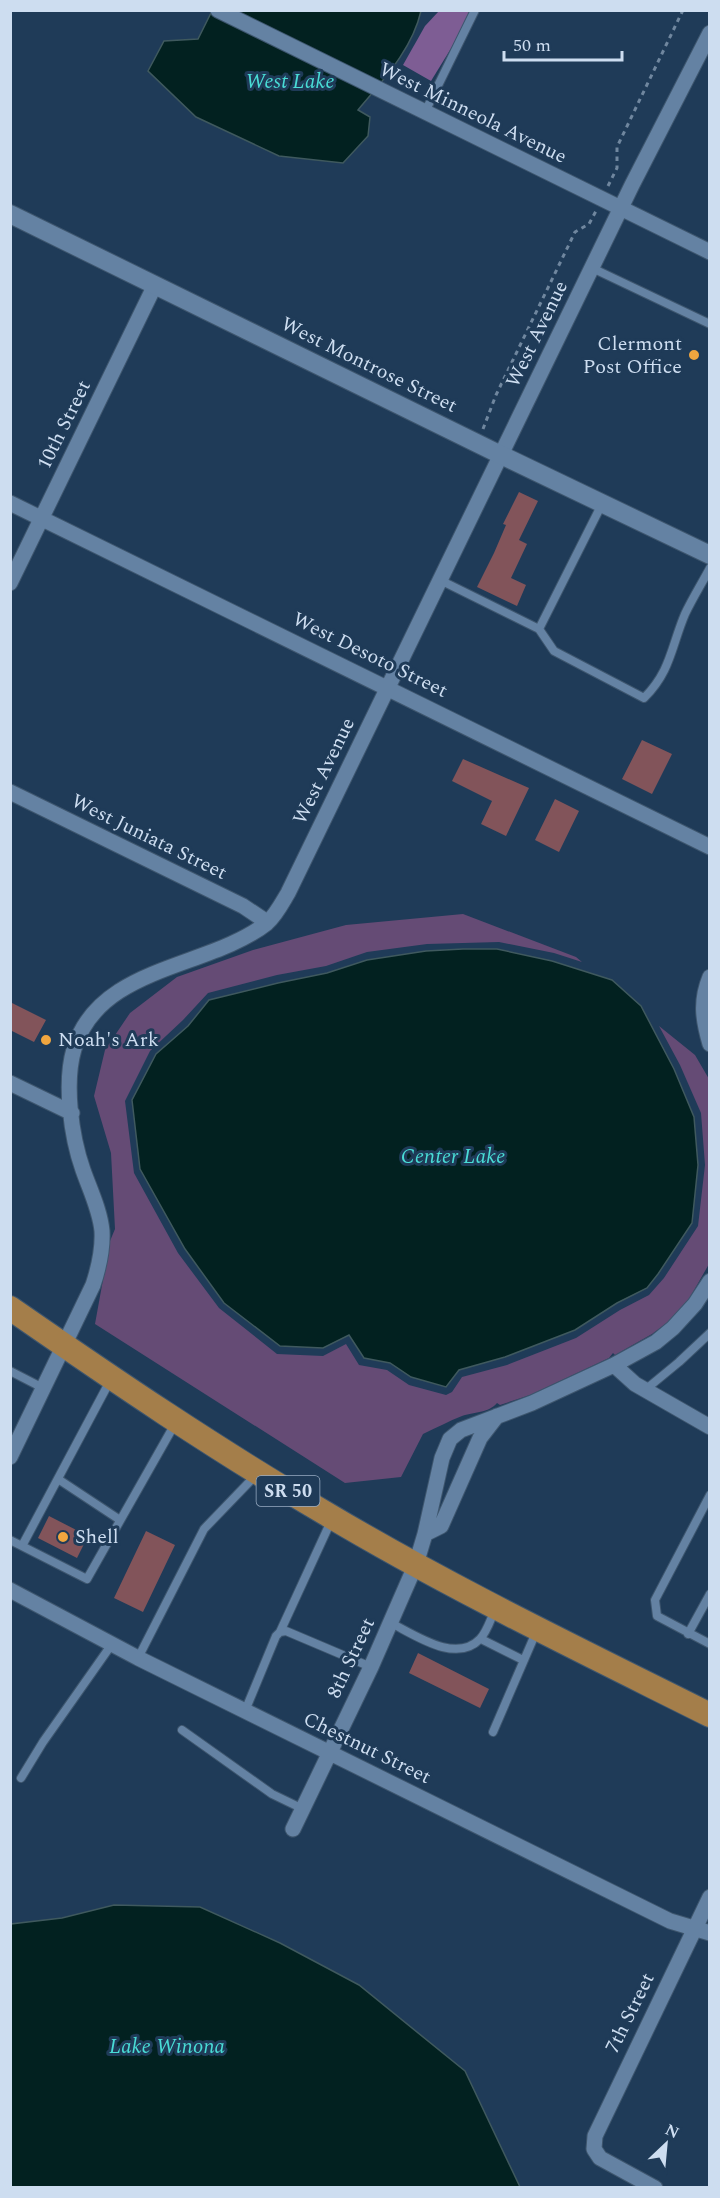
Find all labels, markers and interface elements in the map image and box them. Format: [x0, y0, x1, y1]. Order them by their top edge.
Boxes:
scale bar [504, 24, 622, 62]
text: 50 m [513, 32, 551, 59]
street label: West Minneola Avenue [374, 55, 572, 171]
water label: West Lake [245, 66, 335, 98]
street label: West Avenue [498, 276, 576, 392]
street label: West Montrose Street [276, 309, 462, 421]
place label: Clermont Post Office [583, 329, 682, 382]
marker: Clermont Post Office [687, 348, 701, 362]
street label: 10th Street [29, 375, 99, 475]
street label: West Desoto Street [287, 604, 453, 706]
street label: West Avenue [285, 713, 363, 829]
street label: West Juniata Street [66, 786, 232, 888]
place label: Noah's Ark [58, 1025, 159, 1055]
marker: Noah's Ark [39, 1033, 53, 1047]
water label: Center Lake [401, 1141, 505, 1173]
road number: SR 50 [256, 1476, 320, 1506]
place label: Shell [75, 1522, 119, 1552]
marker: Shell [56, 1530, 70, 1544]
street label: 8th Street [319, 1613, 383, 1703]
street label: Chestnut Street [298, 1704, 436, 1792]
street label: 7th Street [598, 1968, 662, 2058]
water label: Lake Winona [109, 2031, 225, 2063]
north arrow [636, 2114, 696, 2174]
text: N [661, 2118, 683, 2145]

